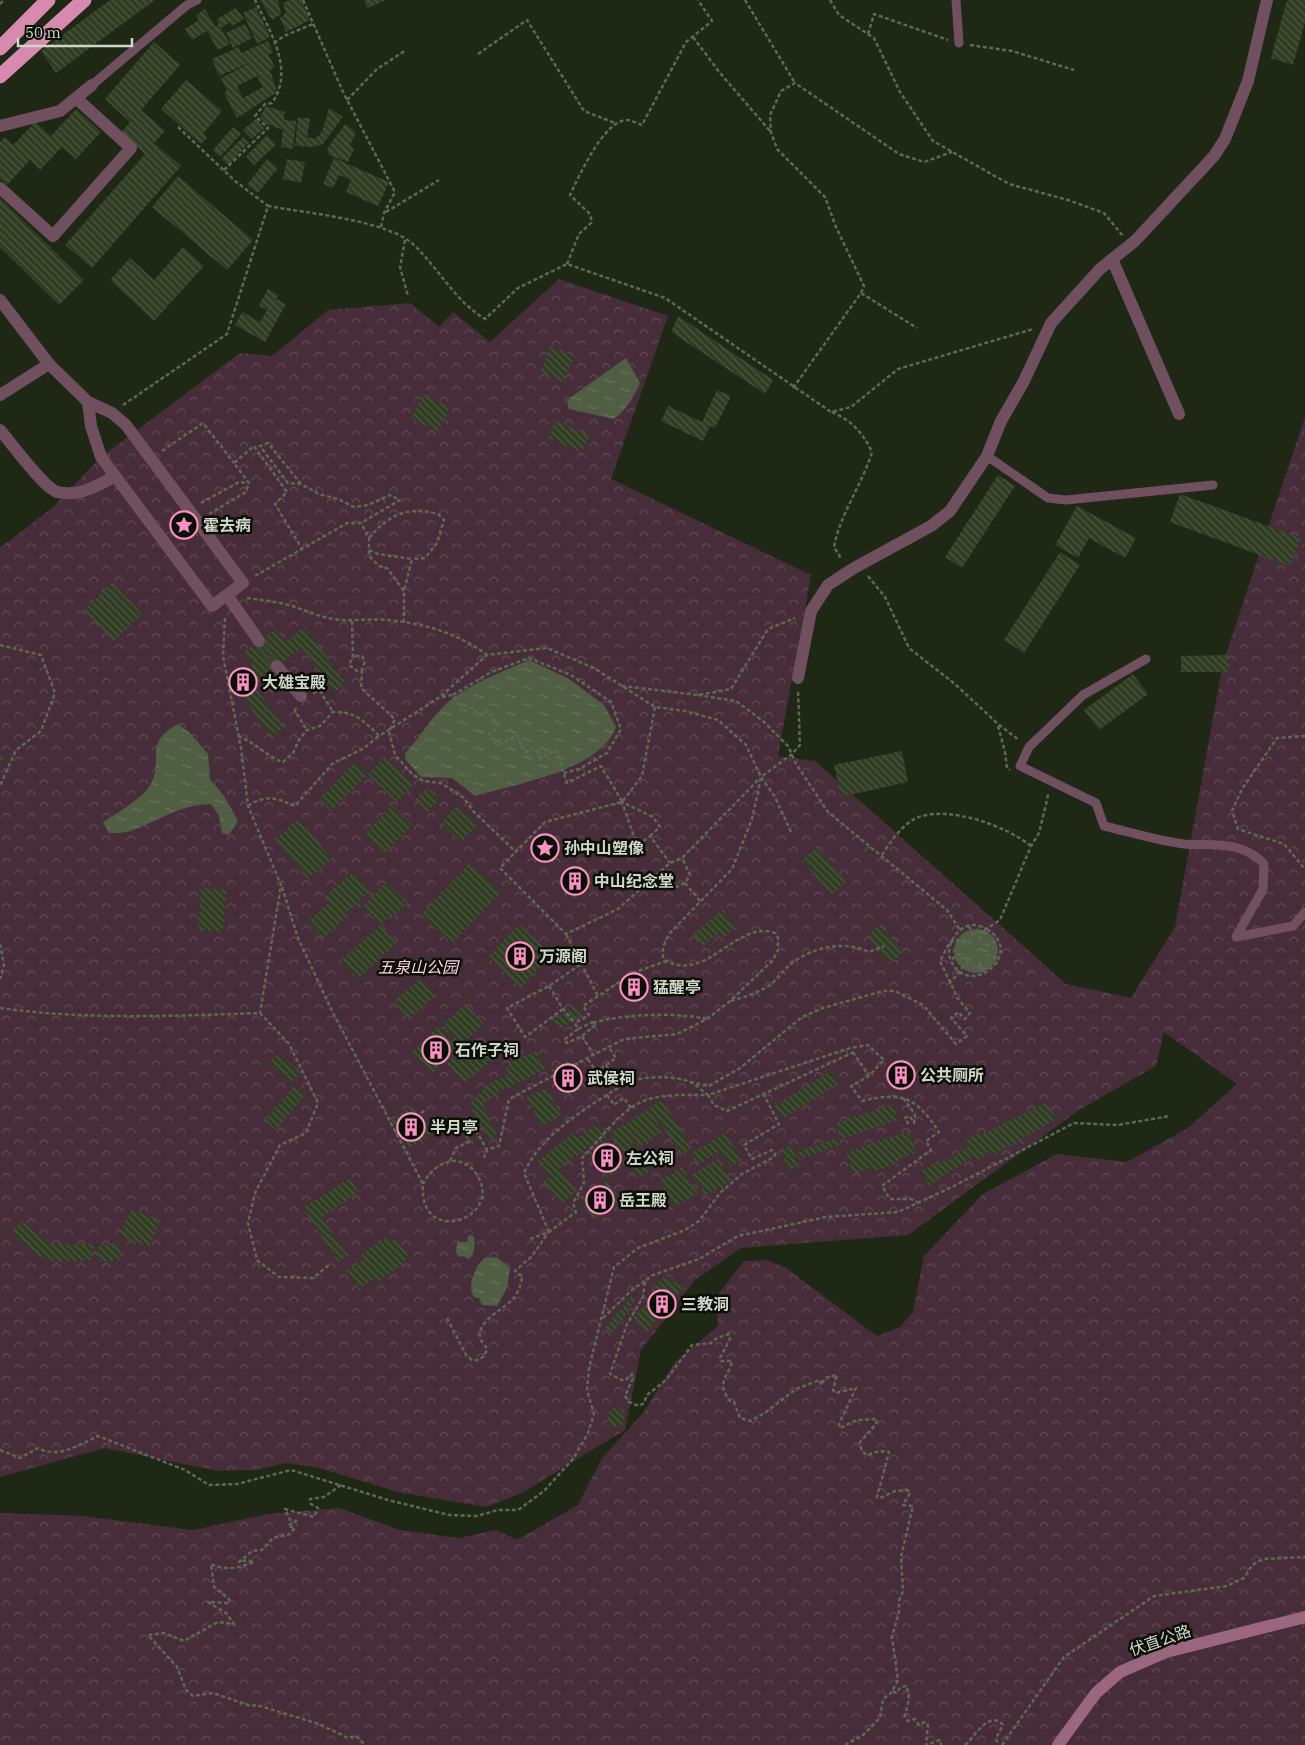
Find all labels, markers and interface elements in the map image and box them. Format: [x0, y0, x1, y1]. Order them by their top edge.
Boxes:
scale bar [18, 15, 131, 47]
text: 50 m [25, 23, 61, 42]
place icon: 霍去病 [169, 510, 199, 540]
place label: 霍去病 [203, 515, 251, 535]
building icon: 大雄宝殿 [228, 667, 258, 697]
place label: 大雄宝殿 [262, 672, 326, 692]
place icon: 孙中山塑像 [530, 833, 560, 863]
place label: 孙中山塑像 [564, 838, 644, 858]
building icon: 中山纪念堂 [560, 866, 590, 896]
place label: 中山纪念堂 [594, 871, 674, 891]
building icon: 万源阁 [505, 941, 535, 971]
place label: 万源阁 [539, 946, 587, 966]
park label: 五泉山公园 [378, 957, 460, 977]
building icon: 猛醒亭 [619, 972, 649, 1002]
place label: 猛醒亭 [653, 977, 701, 997]
building icon: 石作子祠 [421, 1035, 451, 1065]
place label: 石作子祠 [455, 1040, 519, 1060]
building icon: 公共厕所 [886, 1060, 916, 1090]
building icon: 武侯祠 [553, 1063, 583, 1093]
place label: 公共厕所 [920, 1065, 984, 1085]
place label: 武侯祠 [587, 1068, 635, 1088]
building icon: 半月亭 [396, 1112, 426, 1142]
place label: 半月亭 [430, 1117, 478, 1137]
building icon: 左公祠 [592, 1143, 622, 1173]
place label: 左公祠 [626, 1148, 674, 1168]
building icon: 岳王殿 [585, 1185, 615, 1215]
place label: 岳王殿 [619, 1190, 667, 1210]
building icon: 三教洞 [647, 1289, 677, 1319]
place label: 三教洞 [681, 1294, 729, 1314]
street label: 伏直公路 [1126, 1620, 1194, 1660]

